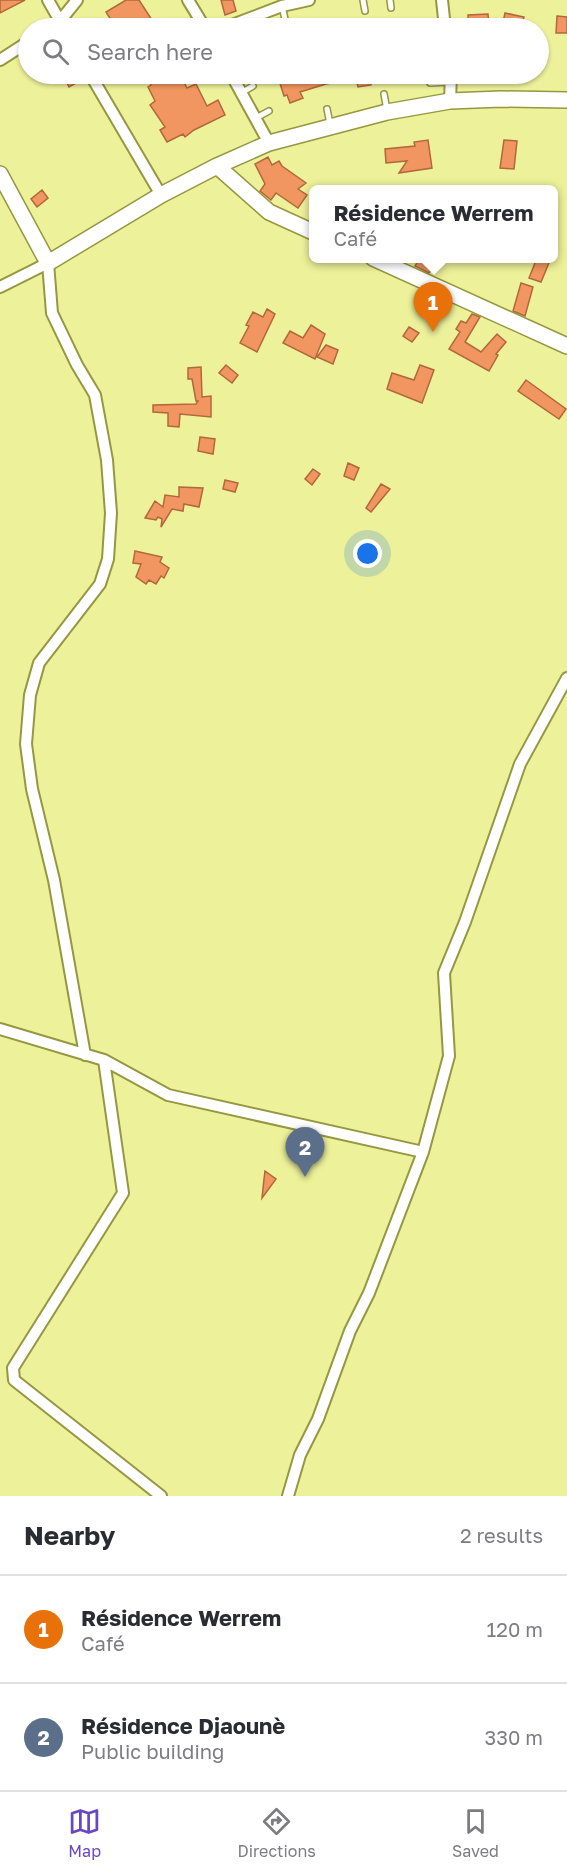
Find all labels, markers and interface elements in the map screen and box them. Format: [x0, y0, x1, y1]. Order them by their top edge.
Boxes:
search box [18, 18, 549, 84]
icon: search [39, 35, 72, 68]
text: Search here [87, 38, 213, 65]
popup [309, 185, 558, 263]
text: Résidence Werrem [333, 199, 534, 226]
text: Café [333, 226, 377, 250]
pin: 1 [414, 282, 452, 332]
your location [353, 539, 382, 568]
pin: 2 [286, 1128, 324, 1177]
text: Nearby [24, 1520, 115, 1551]
text: 2 results [460, 1523, 543, 1547]
text: Résidence Werrem [81, 1604, 281, 1631]
text: 1 [38, 1617, 49, 1641]
text: 120 m [487, 1617, 543, 1641]
text: Café [81, 1631, 125, 1655]
text: Résidence Djaounè [81, 1712, 285, 1739]
text: 2 [37, 1725, 50, 1749]
text: 330 m [485, 1725, 543, 1749]
text: Public building [81, 1739, 224, 1763]
tab: Map [68, 1805, 101, 1861]
tab: Directions [238, 1805, 316, 1861]
tab: Saved [452, 1805, 499, 1861]

